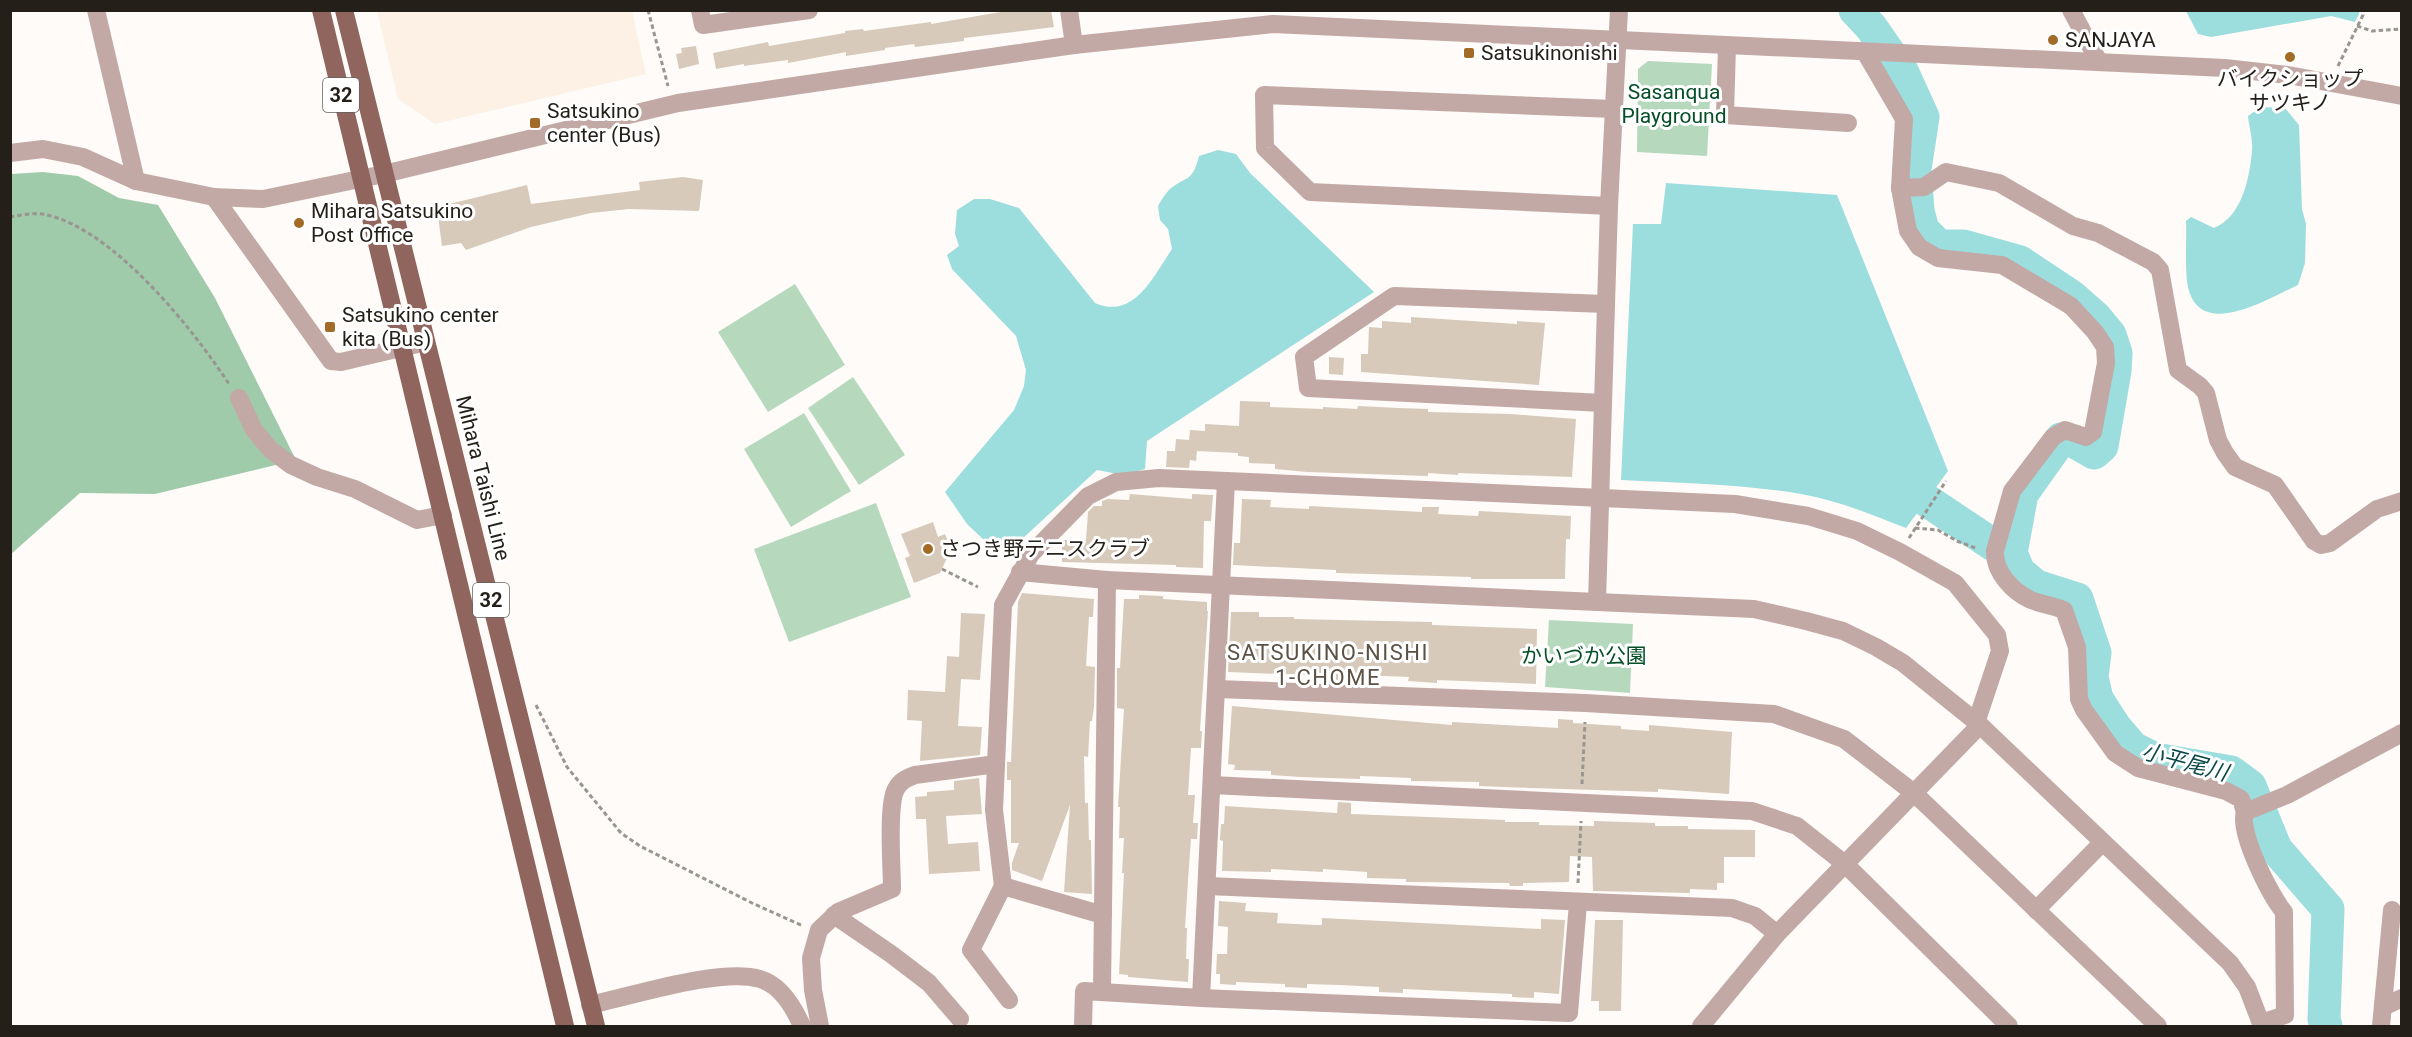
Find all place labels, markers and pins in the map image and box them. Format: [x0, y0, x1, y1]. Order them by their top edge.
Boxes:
place label: SANJAYA [2065, 28, 2156, 52]
marker: SANJAYA [2046, 33, 2060, 47]
place label: Satsukinonishi [1481, 41, 1618, 65]
marker: Satsukinonishi [1462, 46, 1476, 60]
marker: バイクショップ サツキノ [2283, 50, 2297, 64]
place label: バイクショップ サツキノ [2217, 67, 2363, 115]
place label: Satsukino center (Bus) [547, 99, 661, 147]
marker: Satsukino center (Bus) [528, 116, 542, 130]
place label: Mihara Satsukino Post Office [311, 199, 473, 247]
marker: Mihara Satsukino Post Office [292, 216, 306, 230]
place label: Satsukino center kita (Bus) [342, 303, 499, 351]
marker: Satsukino center kita (Bus) [323, 320, 337, 334]
place label: さつき野テニスクラブ [940, 537, 1150, 561]
marker: さつき野テニスクラブ [921, 542, 935, 556]

